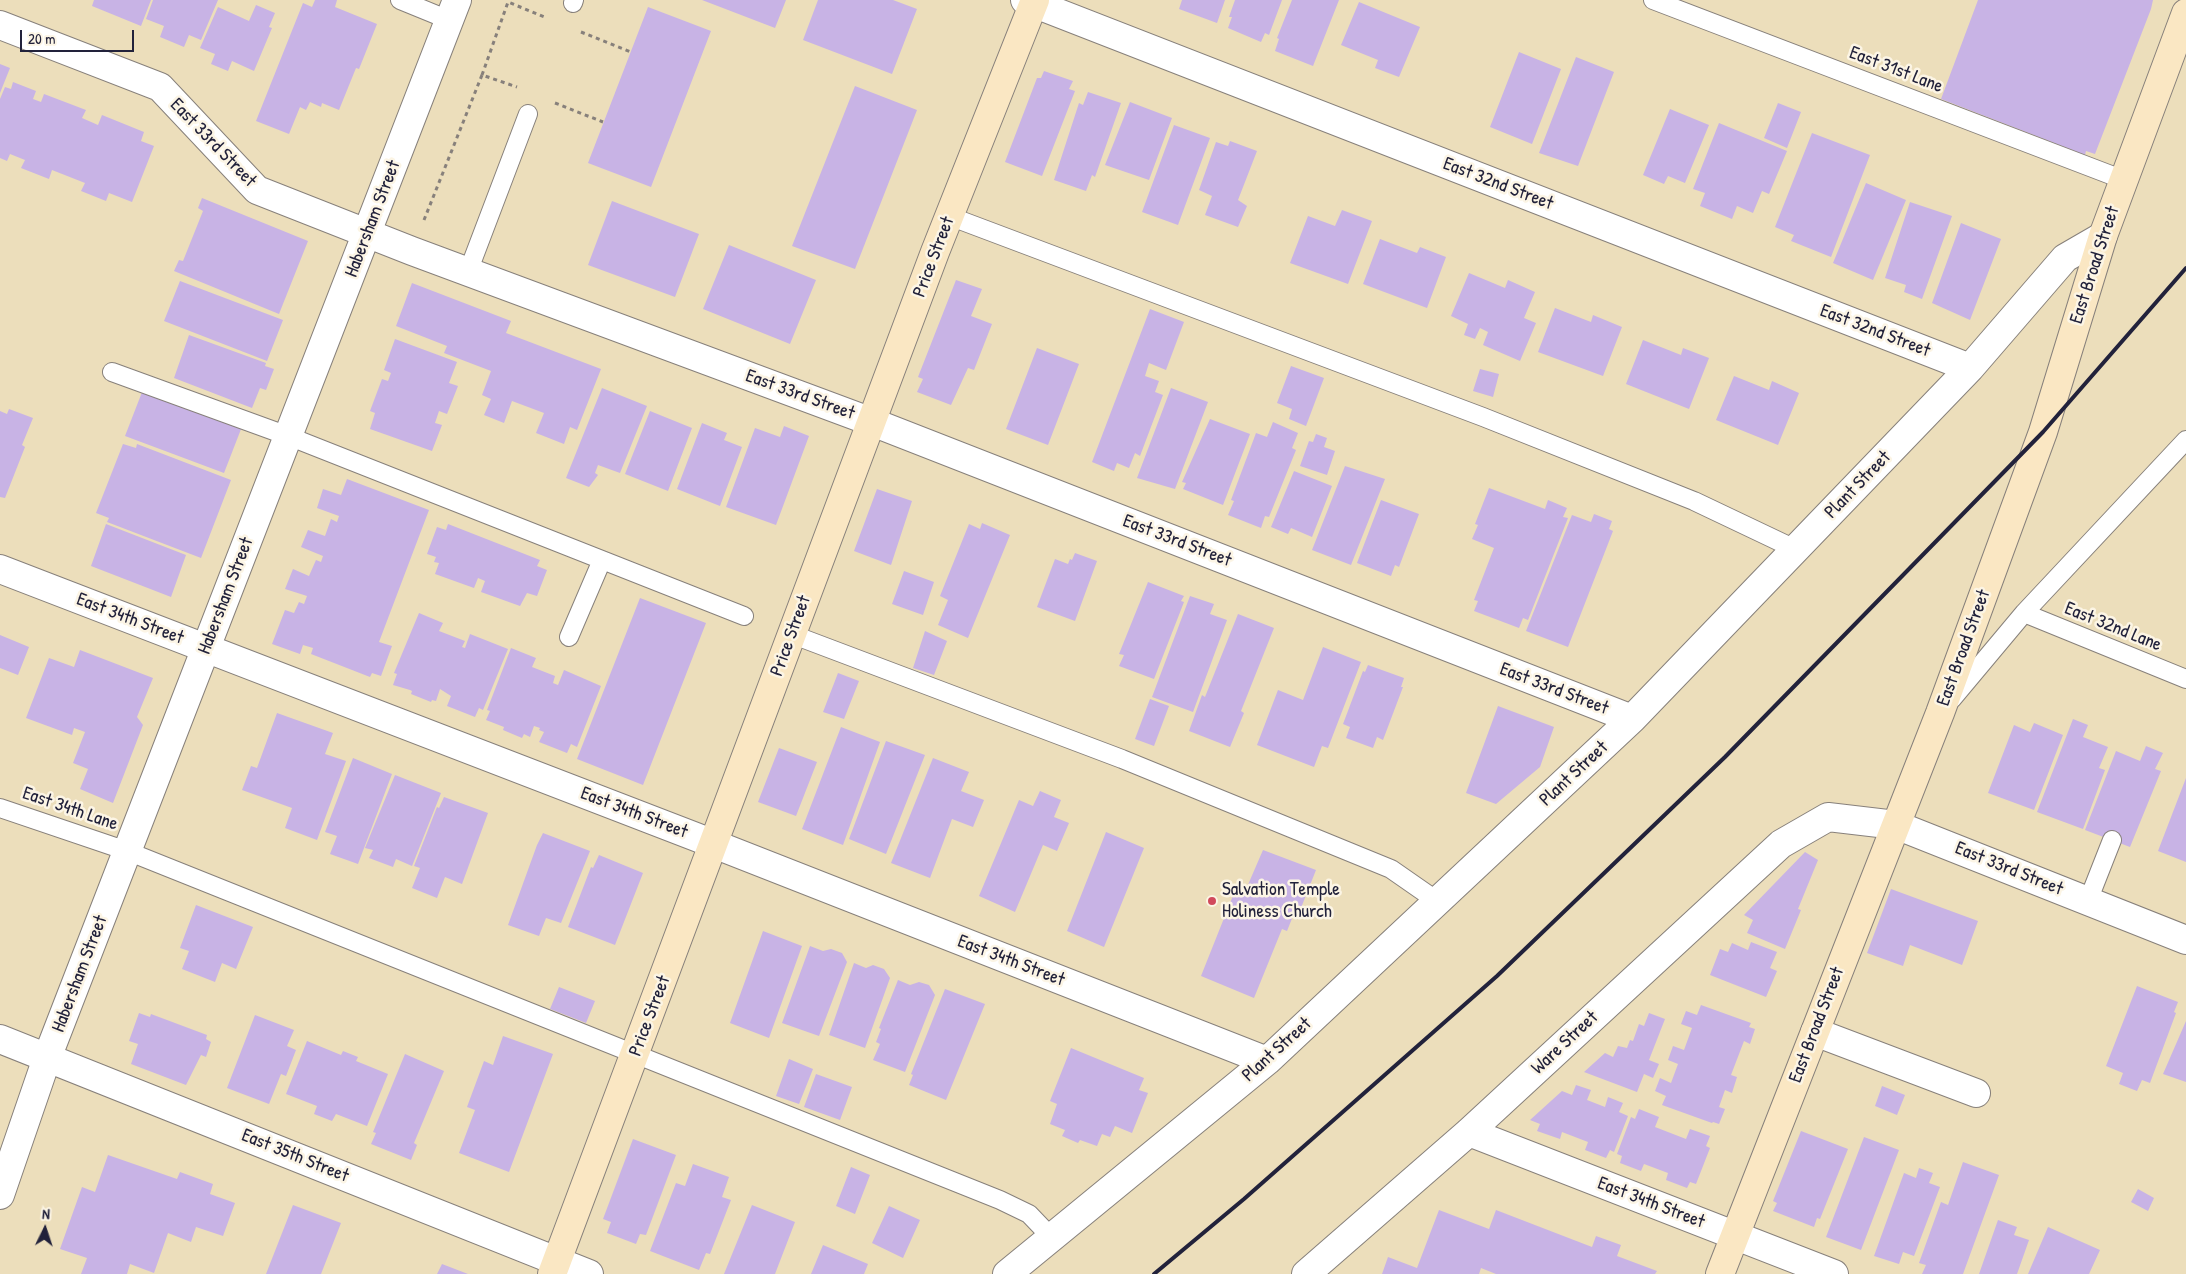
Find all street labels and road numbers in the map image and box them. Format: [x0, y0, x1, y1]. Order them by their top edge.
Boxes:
street label: East 31st Lane [1846, 42, 1946, 98]
street label: East 33rd Street [165, 94, 261, 192]
street label: East 32nd Street [1440, 153, 1556, 215]
street label: Habersham Street [340, 157, 406, 281]
street label: East Broad Street [2065, 203, 2125, 327]
street label: Price Street [908, 214, 960, 300]
street label: East 32nd Street [1817, 300, 1933, 362]
street label: East 33rd Street [742, 365, 858, 425]
street label: Plant Street [1820, 446, 1896, 524]
street label: East 33rd Street [1120, 510, 1234, 572]
street label: Habersham Street [193, 534, 259, 658]
street label: East Broad Street [1932, 587, 1996, 709]
street label: East 34th Street [73, 588, 187, 650]
street label: Price Street [766, 593, 816, 679]
street label: East 32nd Lane [2061, 597, 2165, 657]
street label: East 33rd Street [1497, 658, 1611, 720]
street label: Plant Street [1535, 737, 1613, 811]
street label: East 34th Lane [19, 782, 121, 836]
street label: East 34th Street [577, 782, 691, 844]
street label: East 33rd Street [1952, 837, 2066, 901]
street label: Habersham Street [47, 912, 113, 1036]
street label: East 34th Street [954, 930, 1068, 992]
street label: East Broad Street [1784, 964, 1850, 1086]
street label: Price Street [624, 973, 676, 1059]
street label: Ware Street [1527, 1006, 1603, 1080]
street label: Plant Street [1238, 1013, 1316, 1087]
street label: East 35th Street [238, 1124, 352, 1188]
street label: East 34th Street [1594, 1172, 1708, 1234]

